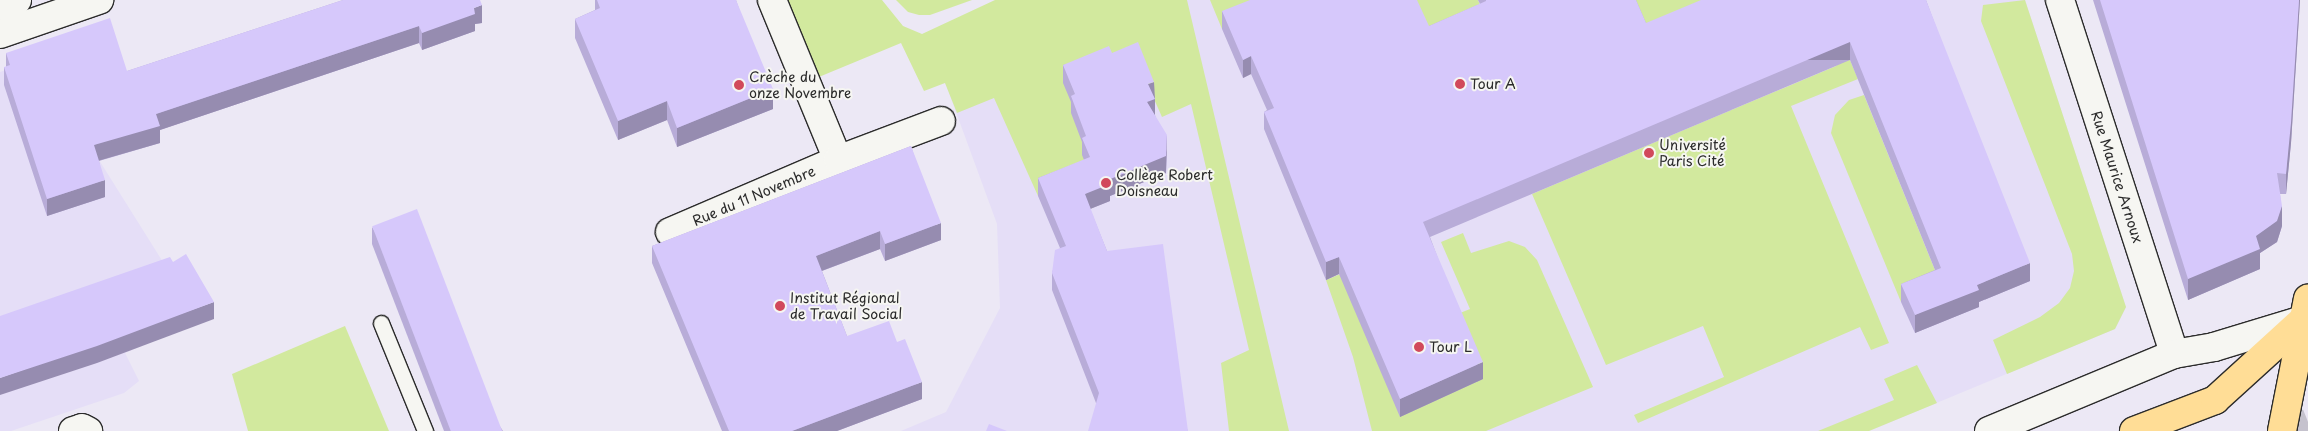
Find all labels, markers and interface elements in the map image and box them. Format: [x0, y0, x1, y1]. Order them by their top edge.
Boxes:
place label: Crèche du onze Novembre [749, 69, 851, 102]
place label: Tour A [1470, 76, 1516, 92]
marker: Tour A [1454, 78, 1466, 90]
marker: Crèche du onze Novembre [733, 79, 745, 91]
street label: Rue Maurice Arnoux [2088, 109, 2146, 245]
place label: Université Paris Cité [1659, 137, 1726, 170]
marker: Université Paris Cité [1643, 147, 1655, 159]
street label: Rue du 11 Novembre [688, 162, 820, 230]
place label: Collège Robert Doisneau [1116, 167, 1214, 200]
marker: Collège Robert Doisneau [1100, 177, 1112, 189]
place label: Institut Régional de Travail Social [790, 290, 903, 322]
marker: Institut Régional de Travail Social [774, 300, 786, 312]
place label: Tour L [1429, 339, 1472, 355]
marker: Tour L [1413, 341, 1425, 353]

